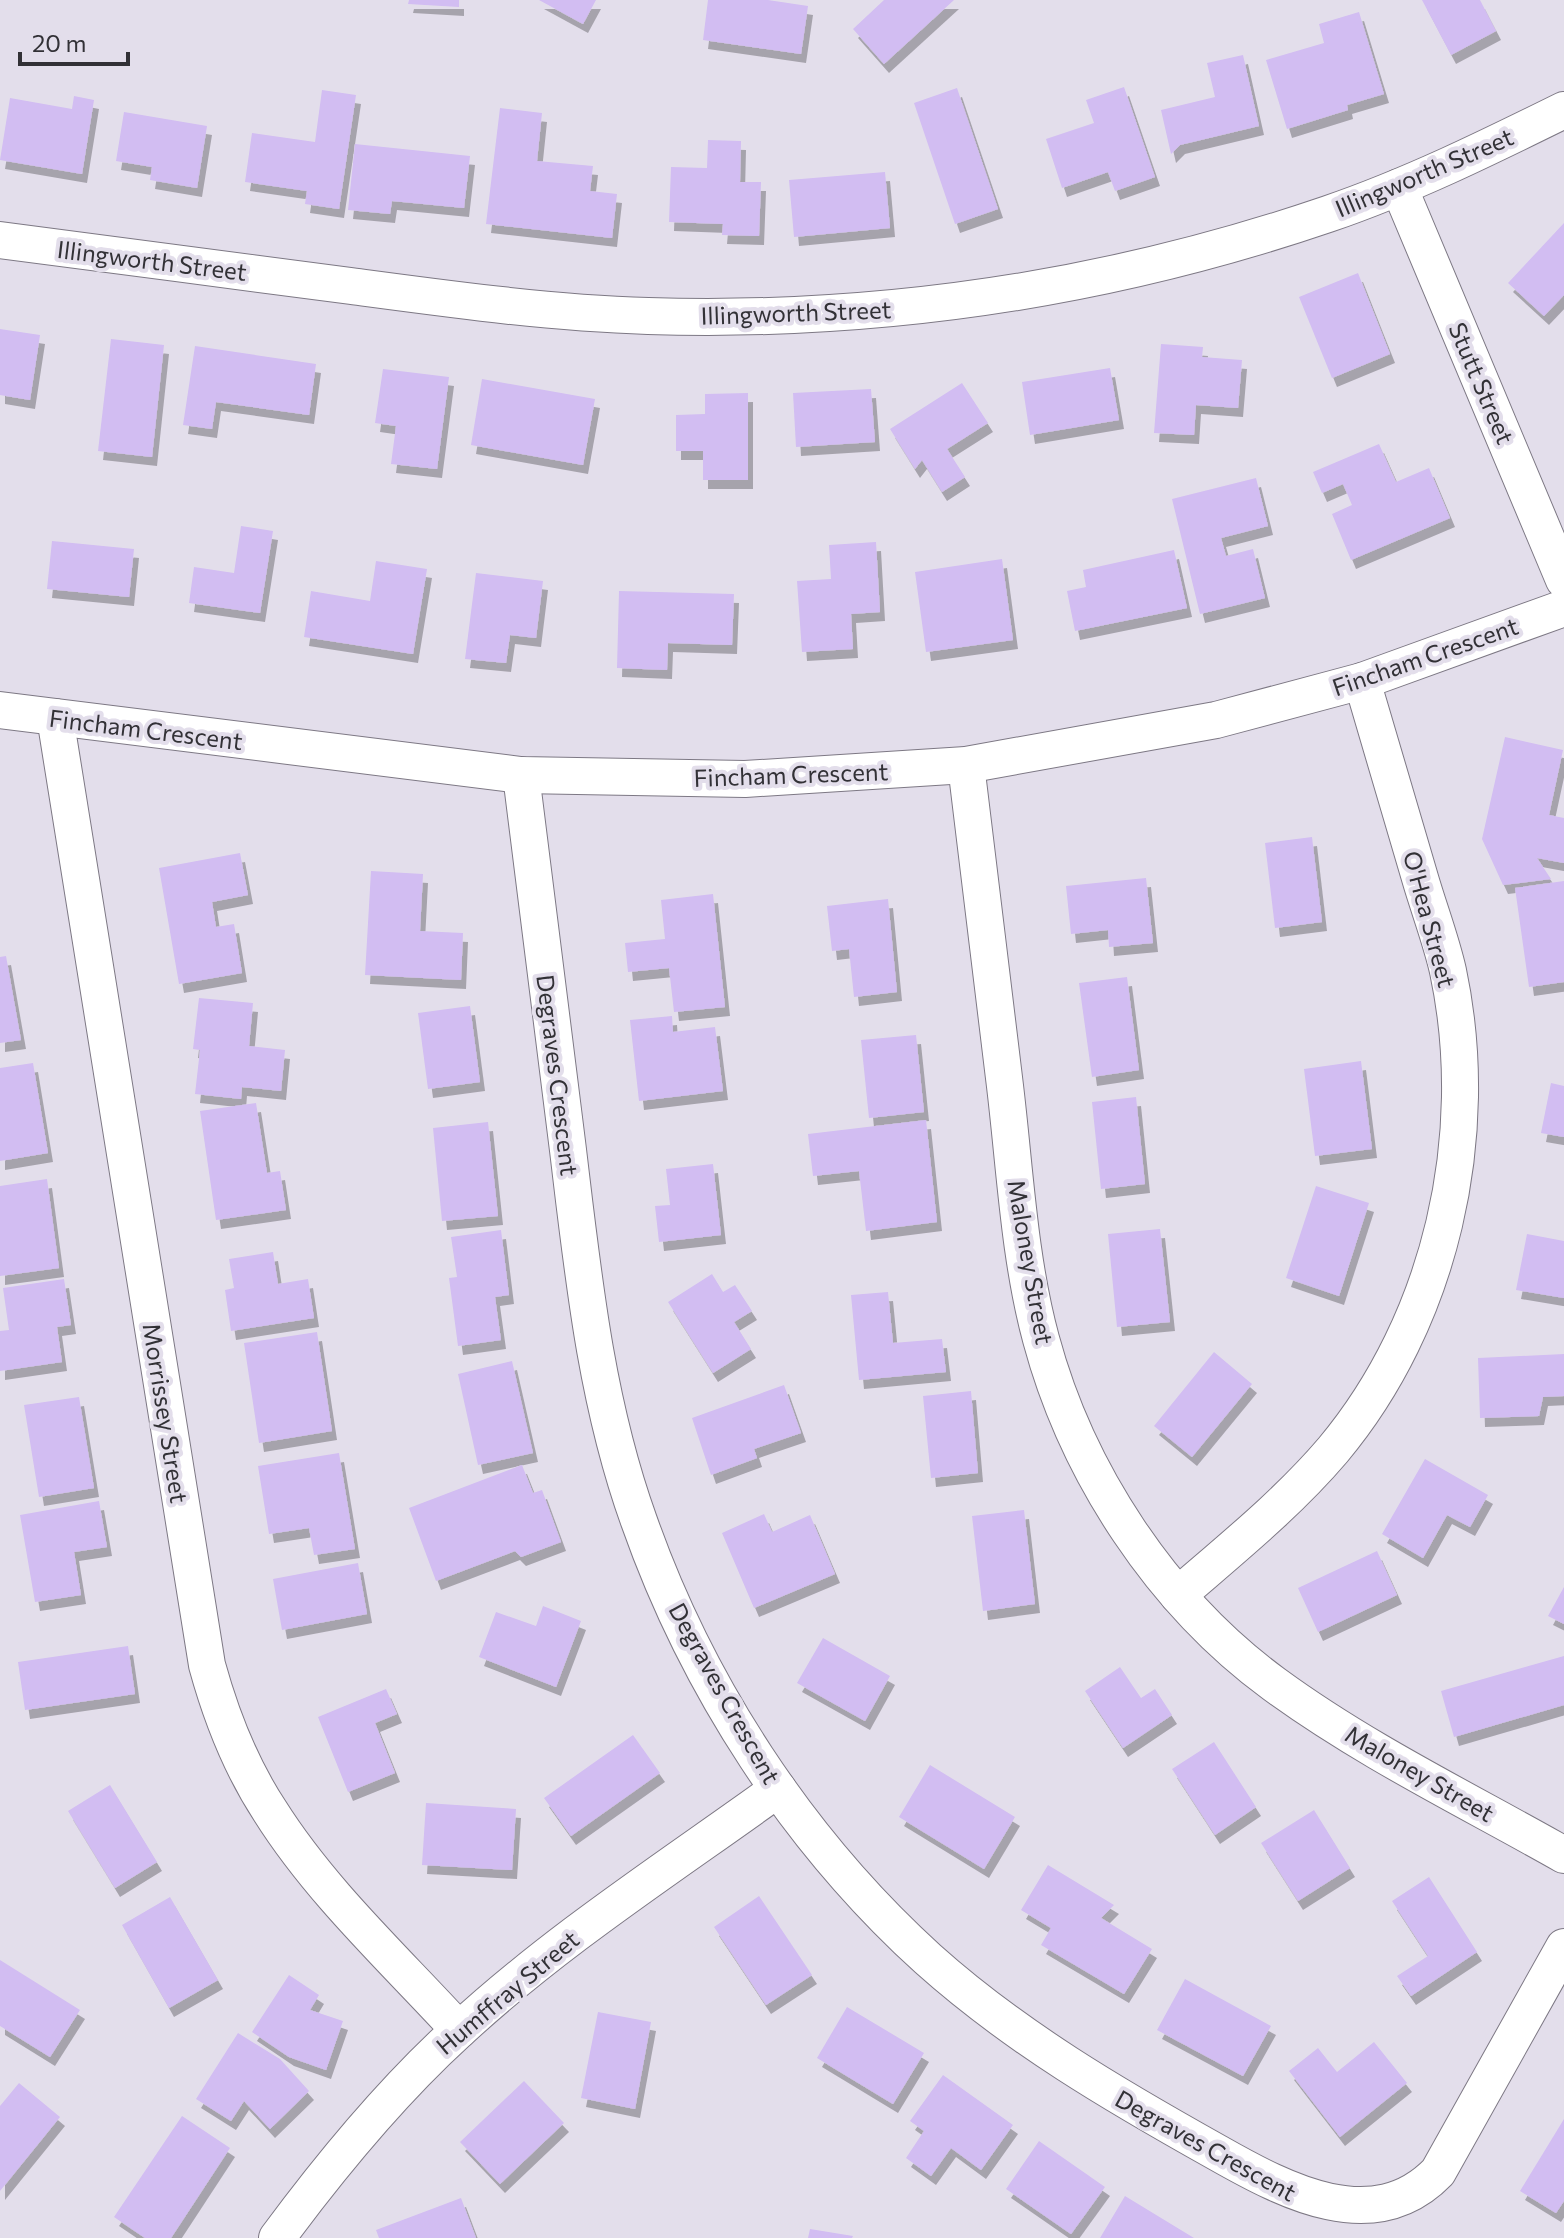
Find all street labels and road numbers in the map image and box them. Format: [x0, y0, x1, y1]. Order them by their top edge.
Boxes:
street label: Illingworth Street [1331, 121, 1518, 223]
street label: Illingworth Street [56, 234, 248, 286]
street label: Illingworth Street [700, 294, 892, 330]
street label: Stutt Street [1443, 318, 1521, 448]
street label: Fincham Crescent [1328, 611, 1522, 701]
street label: Fincham Crescent [48, 703, 245, 755]
street label: Fincham Crescent [693, 756, 889, 792]
street label: O'Hea Street [1398, 848, 1462, 991]
street label: Degraves Crescent [531, 973, 585, 1177]
street label: Maloney Street [1002, 1177, 1060, 1347]
street label: Morrissey Street [137, 1321, 195, 1505]
street label: Degraves Crescent [663, 1597, 787, 1789]
street label: Maloney Street [1341, 1719, 1500, 1827]
street label: Humffray Street [430, 1924, 584, 2060]
street label: Degraves Crescent [1110, 2083, 1302, 2207]

